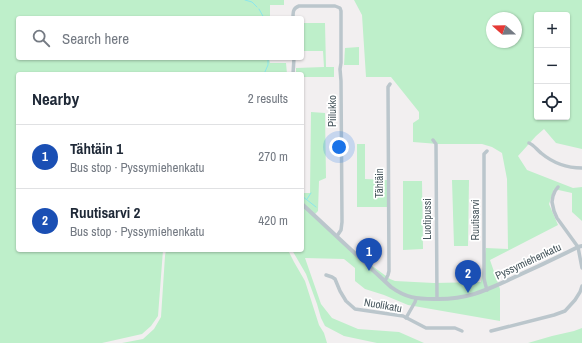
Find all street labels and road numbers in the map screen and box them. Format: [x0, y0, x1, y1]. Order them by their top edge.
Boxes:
street label: Piilukko [325, 95, 339, 127]
street label: Tähtäin [372, 168, 386, 198]
street label: Luotipussi [420, 198, 434, 240]
street label: Ruutisarvi [468, 199, 482, 241]
street label: Pyssymiehenkatu [493, 240, 563, 282]
street label: Nuolikatu [363, 295, 403, 315]

